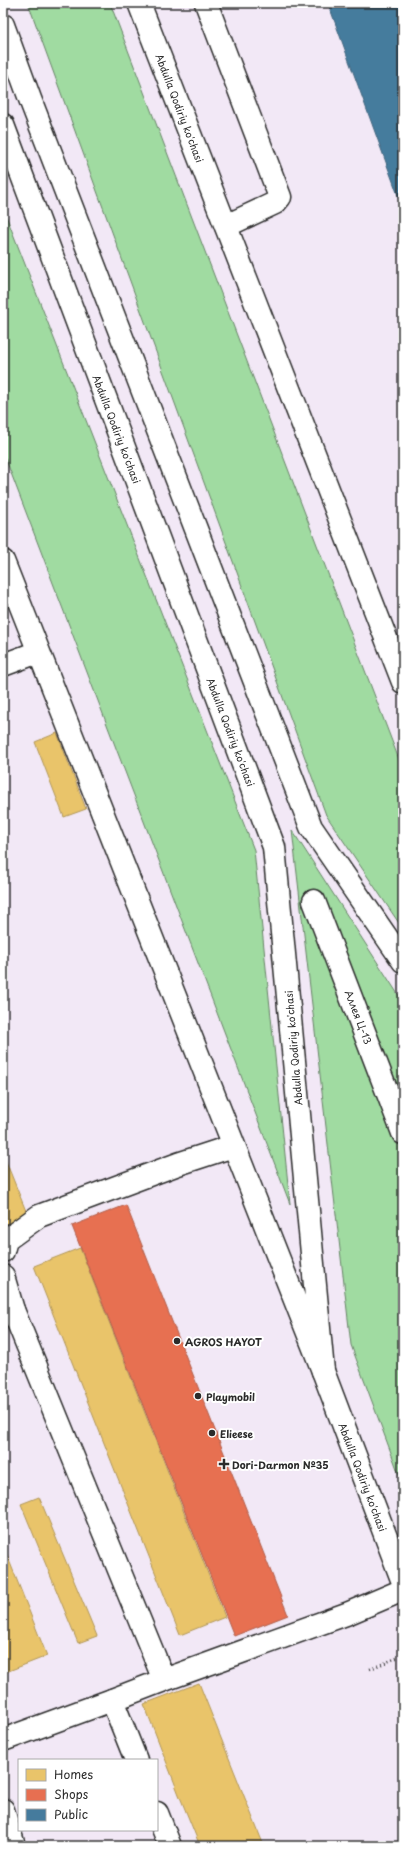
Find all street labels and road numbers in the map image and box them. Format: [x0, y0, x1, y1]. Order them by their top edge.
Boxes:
street label: Abdulla Qodiriy ko'chasi [151, 51, 208, 165]
street label: Abdulla Qodiriy ko'chasi [88, 372, 145, 486]
street label: Abdulla Qodiriy ko'chasi [202, 675, 259, 789]
street label: Аллея Ц-13 [342, 988, 376, 1047]
street label: Abdulla Qodiriy ko'chasi [280, 990, 306, 1106]
street label: Abdulla Qodiriy ko'chasi [334, 1420, 391, 1534]

